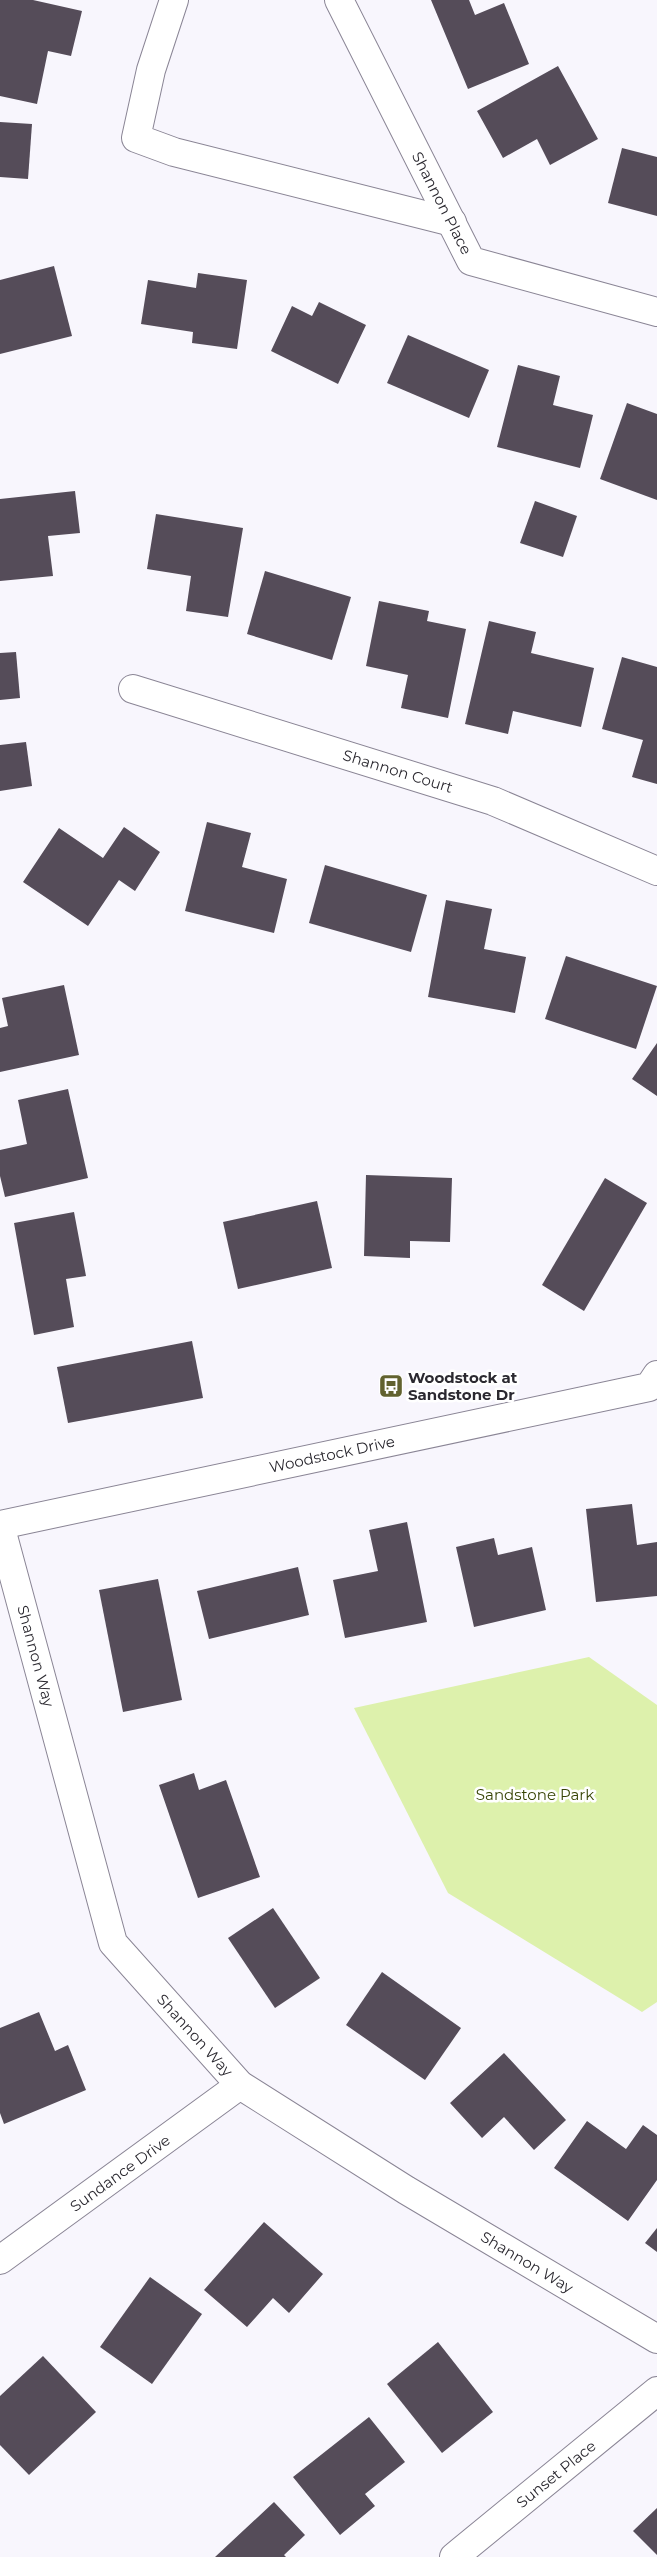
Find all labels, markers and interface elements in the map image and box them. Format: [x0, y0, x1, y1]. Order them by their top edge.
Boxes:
street label: Shannon Place [408, 148, 476, 258]
street label: Shannon Court [341, 745, 455, 797]
place label: Woodstock at Sandstone Dr [408, 1368, 518, 1404]
bus stop icon: Woodstock at Sandstone Dr [378, 1373, 404, 1399]
street label: Woodstock Drive [267, 1431, 397, 1477]
street label: Shannon Way [13, 1603, 59, 1710]
park label: Sandstone Park [476, 1785, 594, 1804]
street label: Shannon Way [153, 1990, 238, 2081]
street label: Sundance Drive [66, 2130, 174, 2216]
street label: Shannon Way [477, 2227, 577, 2297]
street label: Sunset Place [512, 2436, 600, 2512]

